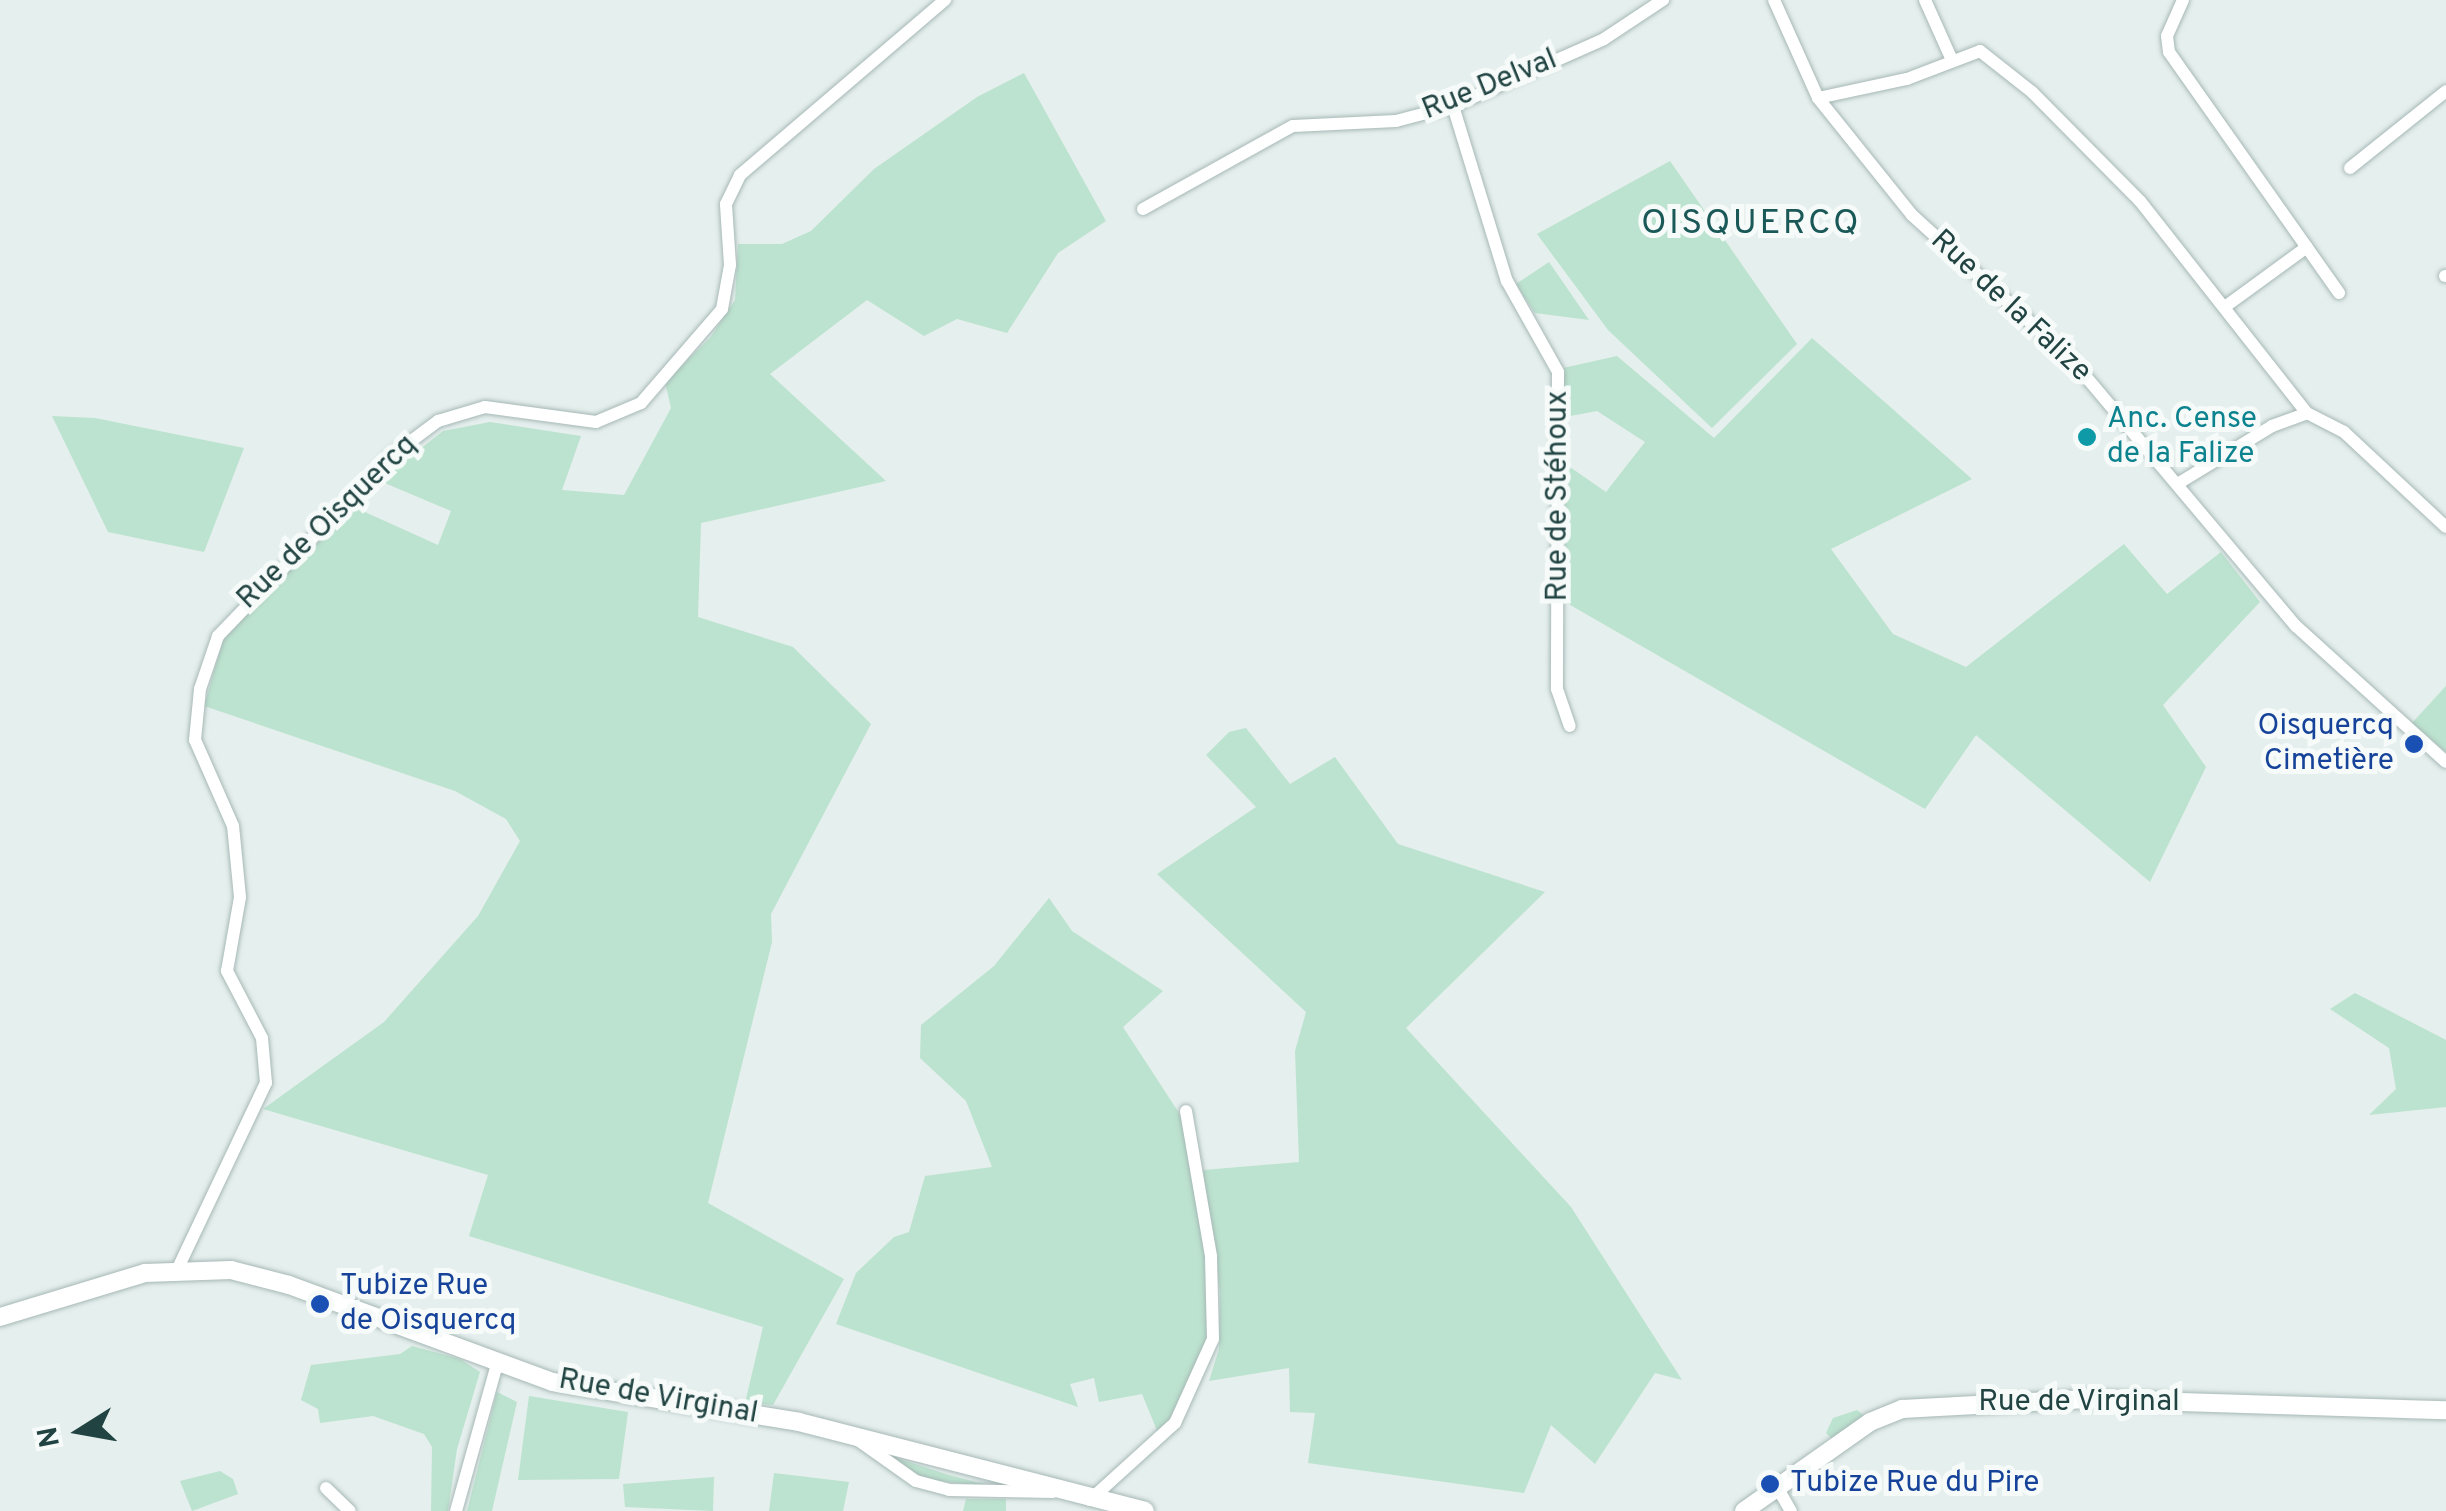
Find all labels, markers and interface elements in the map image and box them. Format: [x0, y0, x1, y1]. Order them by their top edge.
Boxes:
street label: Rue Delval [1417, 43, 1563, 129]
district label: OISQUERCQ [1641, 203, 1861, 245]
street label: Rue de la Falize [1922, 223, 2098, 391]
street label: Rue de Stéhoux [1541, 390, 1577, 602]
place label: Anc. Cense de la Falize [2107, 402, 2257, 472]
marker: Anc. Cense de la Falize [2076, 426, 2098, 448]
street label: Rue de Oisquercq [231, 428, 425, 618]
place label: Oisquercq Cimetière [2258, 709, 2394, 780]
marker: Oisquercq Cimetière [2403, 733, 2425, 755]
place label: Tubize Rue de Oisquercq [340, 1269, 516, 1340]
marker: Tubize Rue de Oisquercq [309, 1293, 331, 1315]
street label: Rue de Virginal [555, 1363, 761, 1433]
north arrow [30, 1381, 130, 1481]
street label: Rue de Virginal [1978, 1385, 2180, 1421]
text: N [31, 1423, 70, 1450]
place label: Tubize Rue du Pire [1790, 1466, 2040, 1502]
marker: Tubize Rue du Pire [1759, 1473, 1781, 1495]

